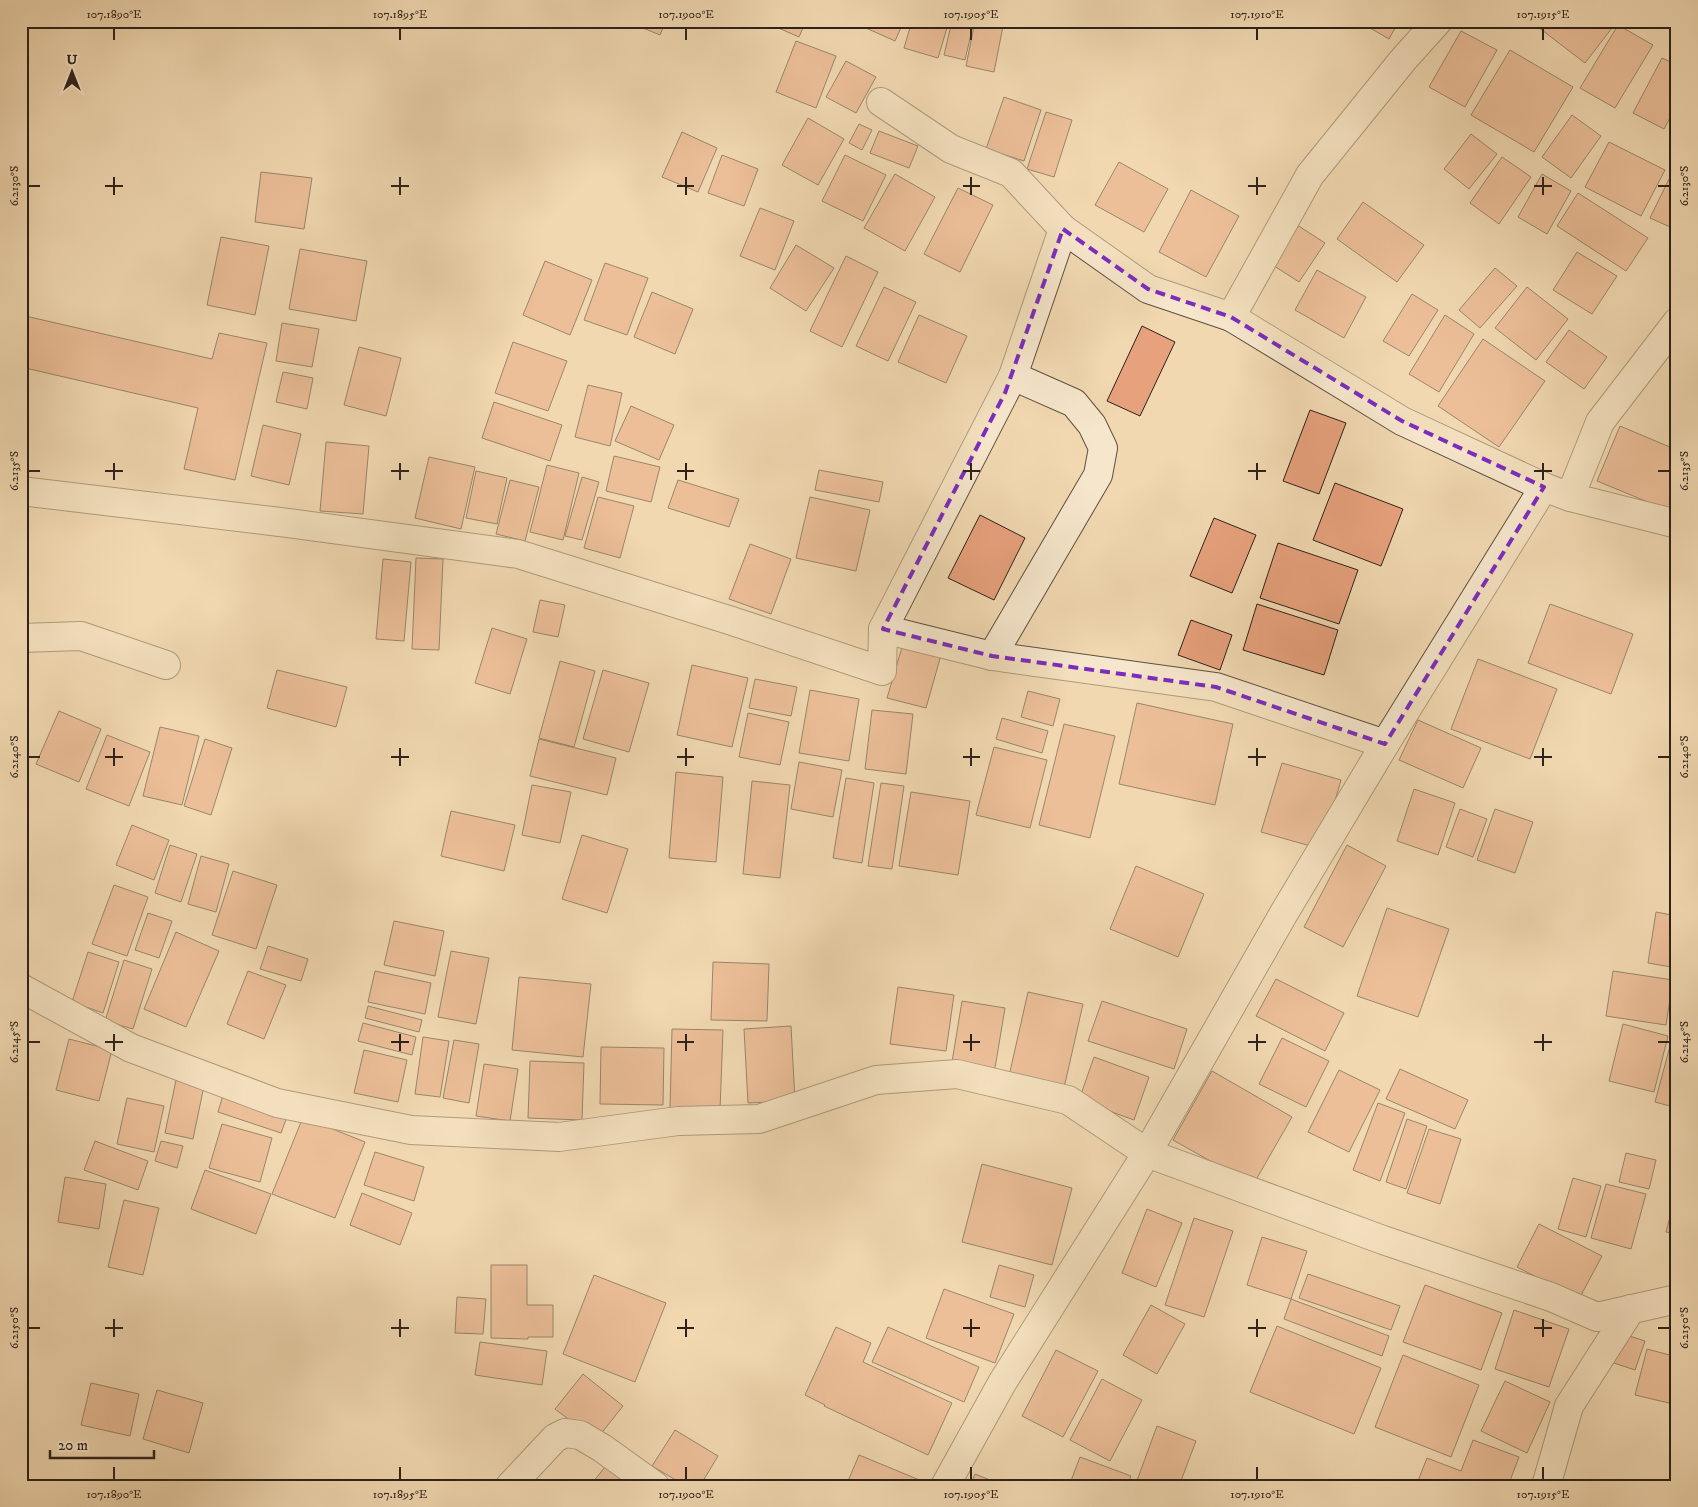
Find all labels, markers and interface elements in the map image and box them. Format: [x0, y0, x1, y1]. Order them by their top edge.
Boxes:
text: 107.1890°E [86, 7, 142, 22]
text: 107.1895°E [373, 7, 428, 22]
text: 107.1900°E [658, 7, 714, 22]
text: 107.1905°E [943, 7, 999, 22]
text: 107.1910°E [1230, 7, 1284, 22]
text: 107.1915°E [1517, 7, 1570, 22]
north arrow [48, 48, 98, 98]
text: U [67, 51, 78, 69]
text: 6.2130°S [7, 166, 22, 206]
text: 6.2130°S [1677, 166, 1692, 206]
text: 6.2135°S [7, 451, 22, 491]
text: 6.2135°S [1677, 451, 1692, 491]
text: 6.2140°S [7, 736, 22, 778]
text: 6.2140°S [1677, 736, 1692, 778]
text: 6.2145°S [7, 1021, 22, 1063]
text: 6.2145°S [1677, 1021, 1692, 1063]
text: 6.2150°S [7, 1307, 22, 1349]
text: 6.2150°S [1677, 1307, 1692, 1349]
scale bar [50, 1427, 154, 1459]
text: 20 m [58, 1436, 88, 1455]
text: 107.1890°E [86, 1487, 142, 1502]
text: 107.1895°E [373, 1487, 428, 1502]
text: 107.1900°E [658, 1487, 714, 1502]
text: 107.1905°E [943, 1487, 999, 1502]
text: 107.1910°E [1230, 1487, 1284, 1502]
text: 107.1915°E [1517, 1487, 1570, 1502]

